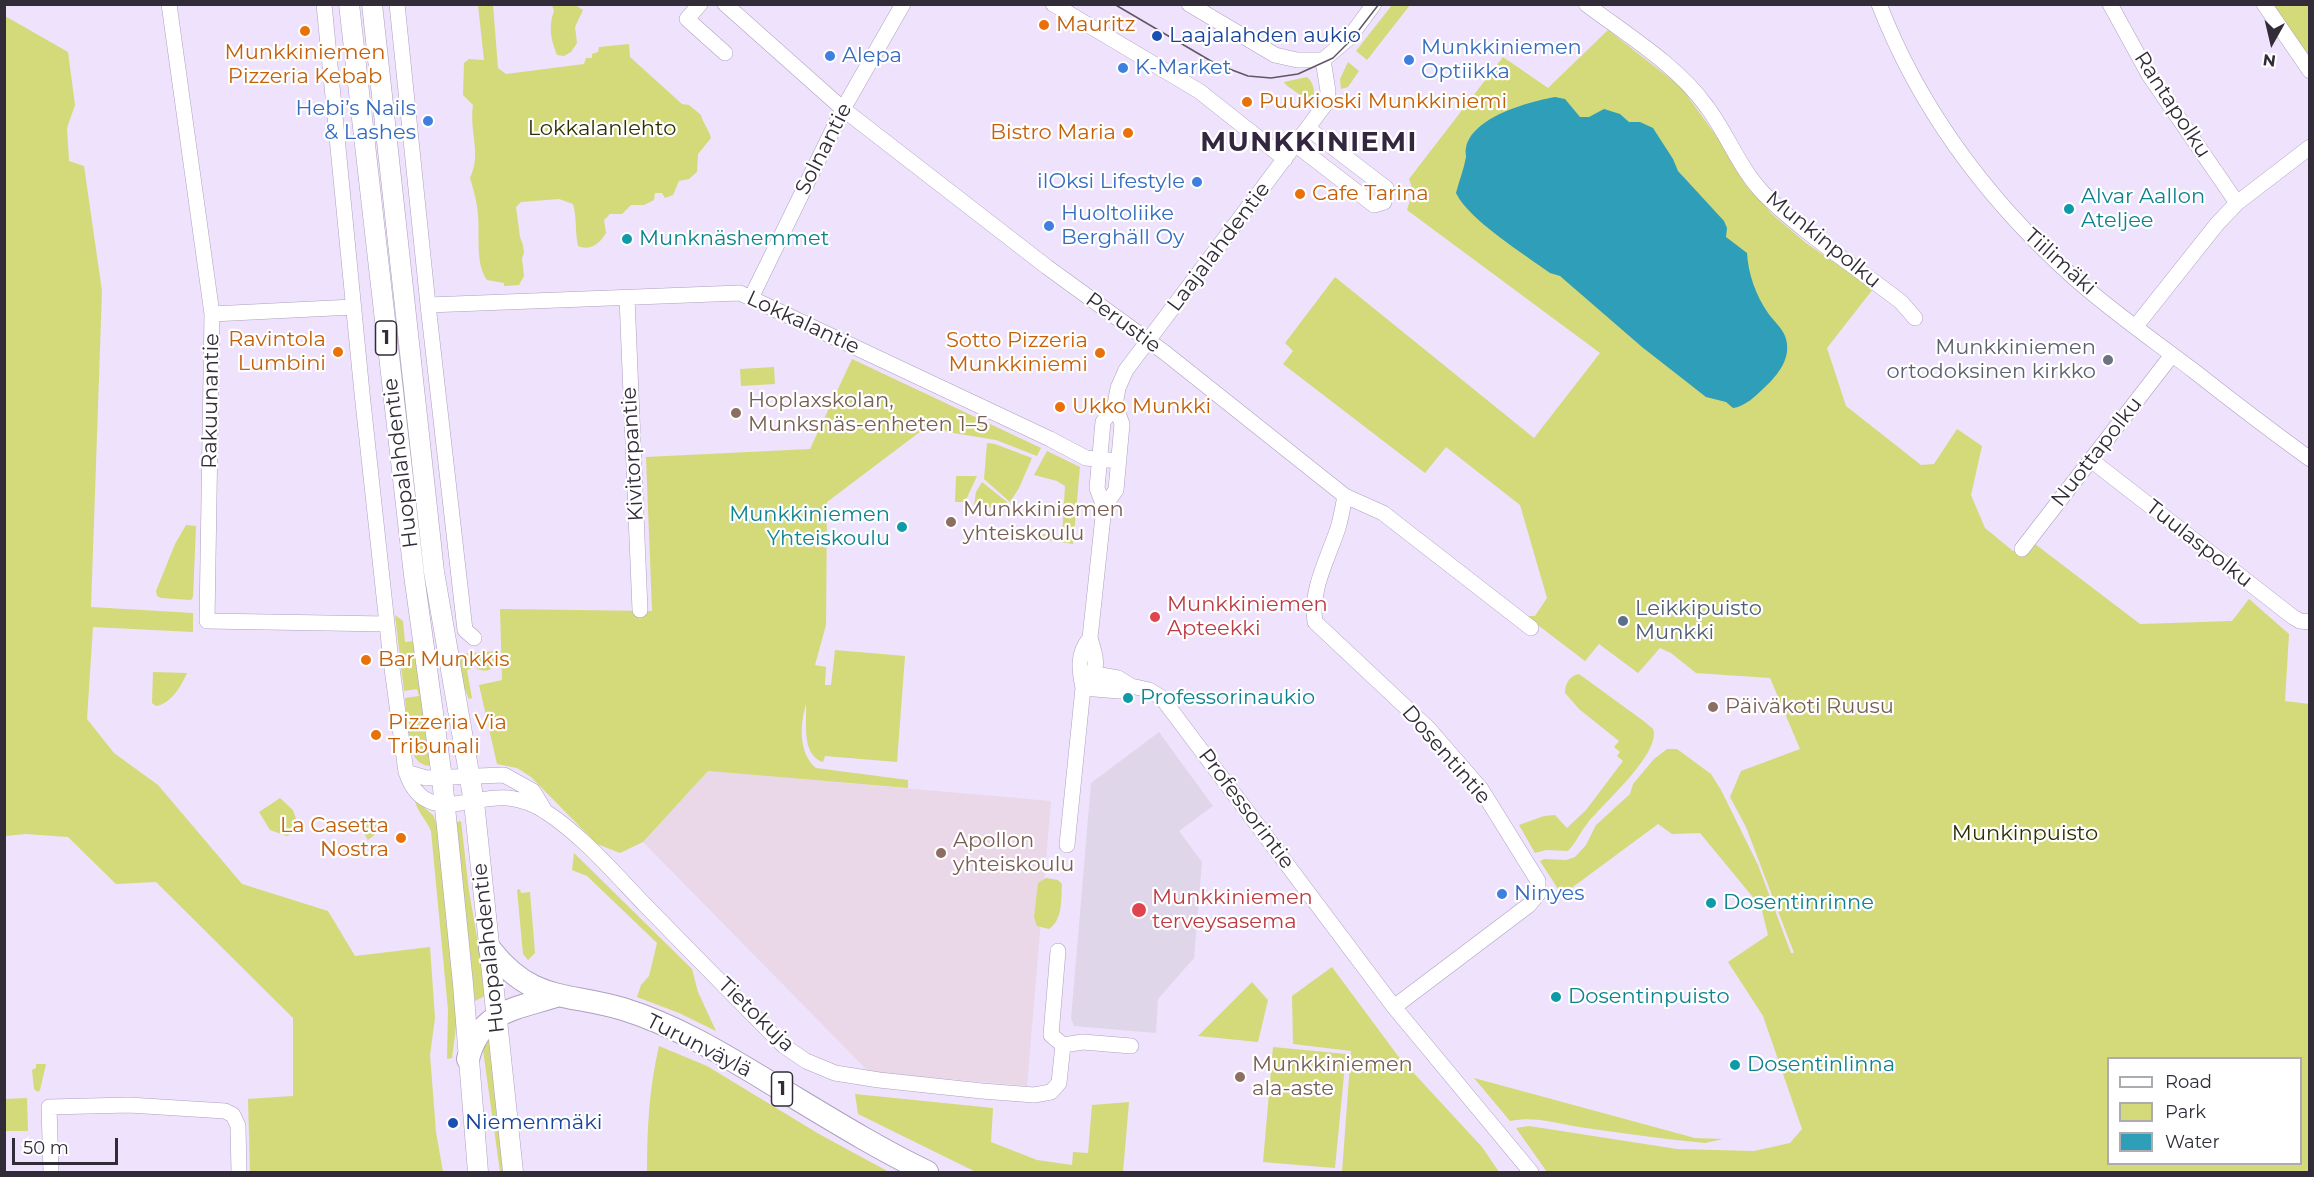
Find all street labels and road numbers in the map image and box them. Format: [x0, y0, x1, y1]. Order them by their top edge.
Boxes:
street label: Rantapolku [2128, 47, 2216, 163]
street label: Solnantie [790, 99, 858, 199]
street label: Laajalahdentie [1162, 177, 1276, 317]
street label: Munkinpolku [1761, 186, 1885, 294]
street label: Tiilimäki [2019, 223, 2101, 301]
street label: Lokkalantie [742, 286, 864, 360]
street label: Perustie [1080, 287, 1166, 359]
road number: 1 [376, 321, 396, 355]
street label: Rakuunantie [197, 333, 225, 469]
street label: Huopalahdentie [378, 377, 424, 549]
street label: Kivitorpantie [617, 386, 649, 522]
street label: Nuottapolku [2046, 392, 2148, 512]
street label: Tuulaspolku [2141, 495, 2257, 593]
street label: Dosentintie [1396, 700, 1496, 810]
street label: Professorintie [1193, 744, 1299, 874]
street label: Huopalahdentie [468, 862, 510, 1034]
street label: Tietokuja [713, 972, 799, 1058]
street label: Turunväylä [642, 1009, 756, 1083]
road number: 1 [772, 1072, 792, 1106]

